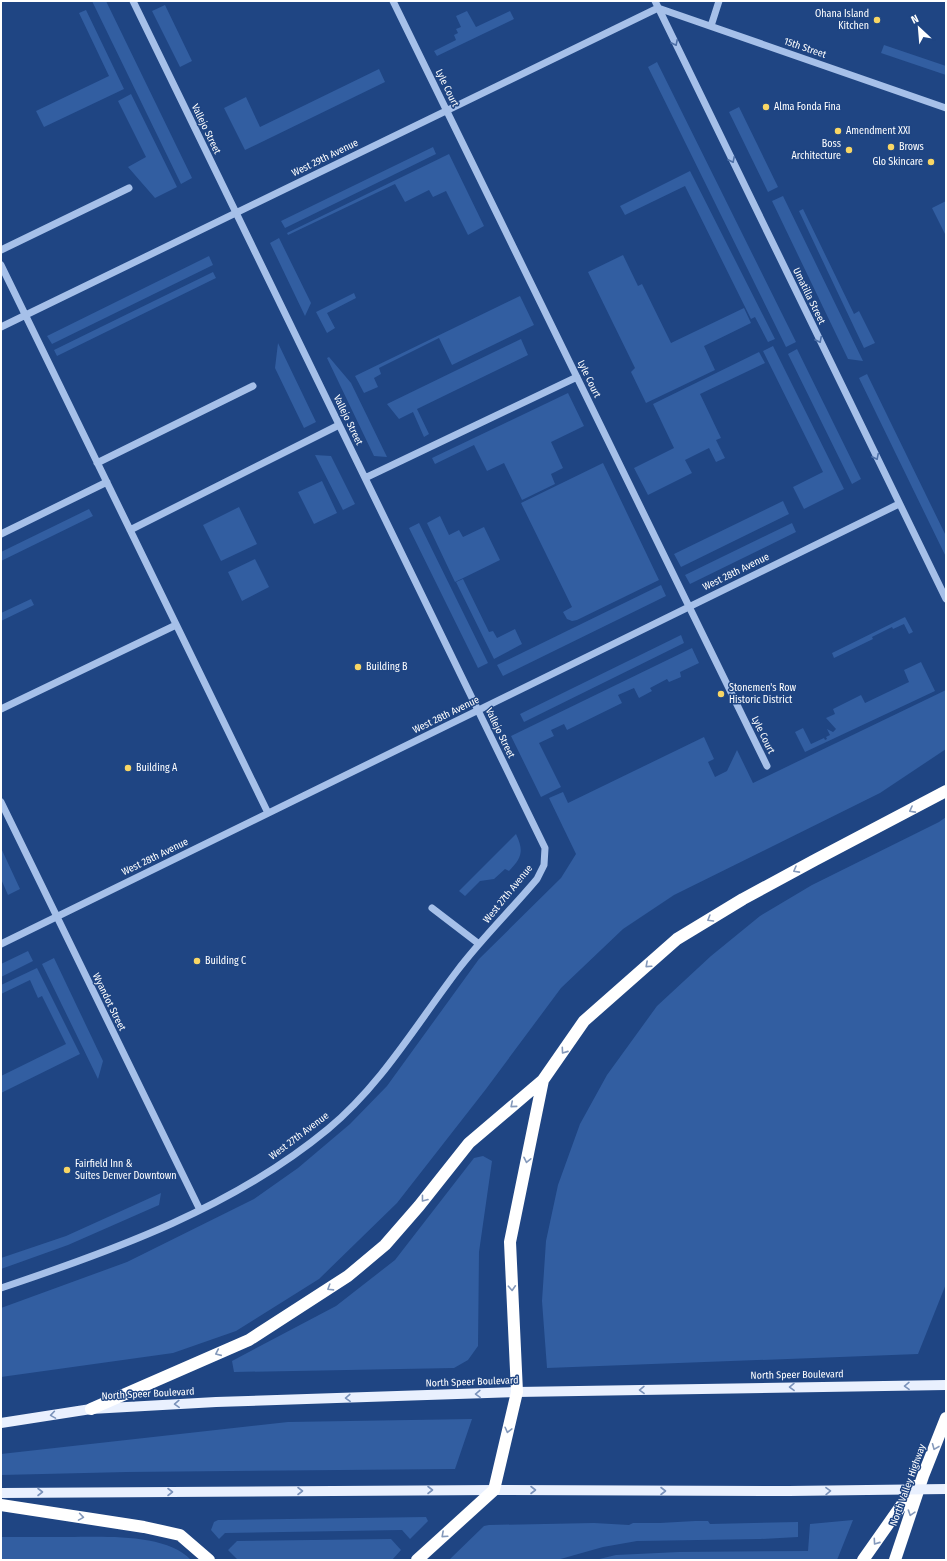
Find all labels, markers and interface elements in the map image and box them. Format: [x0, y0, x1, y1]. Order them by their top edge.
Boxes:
place label: Ohana Island Kitchen [815, 8, 869, 32]
north arrow [899, 8, 939, 48]
text: N [909, 12, 921, 27]
marker: Ohana Island Kitchen [872, 15, 882, 25]
street label: 15th Street [782, 35, 828, 61]
one-way arrow [670, 38, 678, 46]
street label: Lyle Court [433, 67, 462, 109]
place label: Alma Fonda Fina [774, 101, 841, 113]
street label: Vallejo Street [189, 102, 224, 157]
marker: Alma Fonda Fina [761, 102, 771, 112]
place label: Amendment XXI [846, 125, 910, 137]
marker: Amendment XXI [833, 126, 843, 136]
street label: West 29th Avenue [290, 137, 360, 179]
place label: Boss Architecture [791, 138, 841, 162]
place label: Brows [899, 141, 924, 153]
marker: Brows [886, 142, 896, 152]
marker: Boss Architecture [844, 145, 854, 155]
one-way arrow [727, 155, 735, 163]
place label: Glo Skincare [872, 156, 923, 168]
marker: Glo Skincare [926, 157, 936, 167]
street label: Umatilla Street [790, 266, 828, 327]
one-way arrow [814, 335, 822, 343]
street label: Lyle Court [575, 358, 604, 400]
street label: Vallejo Street [331, 393, 366, 448]
one-way arrow [871, 452, 879, 460]
street label: West 28th Avenue [701, 551, 771, 593]
place label: Building B [366, 661, 408, 673]
marker: Building B [353, 662, 363, 672]
place label: Stonemen's Row Historic District [729, 682, 796, 706]
marker: Stonemen's Row Historic District [716, 689, 726, 699]
street label: West 28th Avenue [411, 694, 481, 736]
street label: Vallejo Street [483, 706, 518, 761]
street label: Lyle Court [749, 714, 778, 756]
place label: Building A [136, 762, 178, 774]
marker: Building A [123, 763, 133, 773]
one-way arrow [908, 805, 916, 813]
street label: West 28th Avenue [120, 836, 190, 878]
street label: West 27th Avenue [481, 862, 535, 926]
one-way arrow [793, 865, 801, 873]
one-way arrow [707, 914, 714, 922]
place label: Building C [205, 955, 246, 967]
marker: Building C [192, 956, 202, 966]
one-way arrow [645, 960, 652, 967]
street label: Wyandot Street [90, 971, 128, 1034]
one-way arrow [561, 1047, 569, 1054]
one-way arrow [511, 1101, 518, 1108]
street label: West 27th Avenue [267, 1110, 331, 1162]
one-way arrow [523, 1156, 531, 1163]
place label: Fairfield Inn & Suites Denver Downtown [75, 1158, 177, 1182]
marker: Fairfield Inn & Suites Denver Downtown [62, 1165, 72, 1175]
one-way arrow [422, 1195, 429, 1202]
one-way arrow [328, 1283, 335, 1290]
one-way arrow [508, 1285, 516, 1291]
one-way arrow [215, 1348, 223, 1356]
street label: North Speer Boulevard [750, 1368, 844, 1382]
street label: North Speer Boulevard [425, 1374, 519, 1390]
one-way arrow [904, 1382, 910, 1390]
one-way arrow [789, 1383, 795, 1391]
street label: North Speer Boulevard [101, 1386, 195, 1402]
one-way arrow [639, 1386, 645, 1394]
one-way arrow [475, 1389, 481, 1398]
one-way arrow [345, 1393, 351, 1402]
one-way arrow [174, 1400, 180, 1408]
one-way arrow [50, 1410, 56, 1419]
one-way arrow [504, 1426, 513, 1433]
street label: North Valley Highway [888, 1442, 929, 1528]
one-way arrow [931, 1443, 939, 1450]
one-way arrow [427, 1486, 433, 1494]
one-way arrow [530, 1486, 536, 1494]
one-way arrow [660, 1486, 666, 1495]
one-way arrow [825, 1486, 831, 1495]
one-way arrow [297, 1487, 303, 1495]
one-way arrow [37, 1488, 43, 1496]
one-way arrow [167, 1488, 173, 1496]
one-way arrow [907, 1509, 916, 1516]
one-way arrow [78, 1512, 84, 1521]
one-way arrow [441, 1530, 449, 1538]
one-way arrow [874, 1537, 881, 1544]

